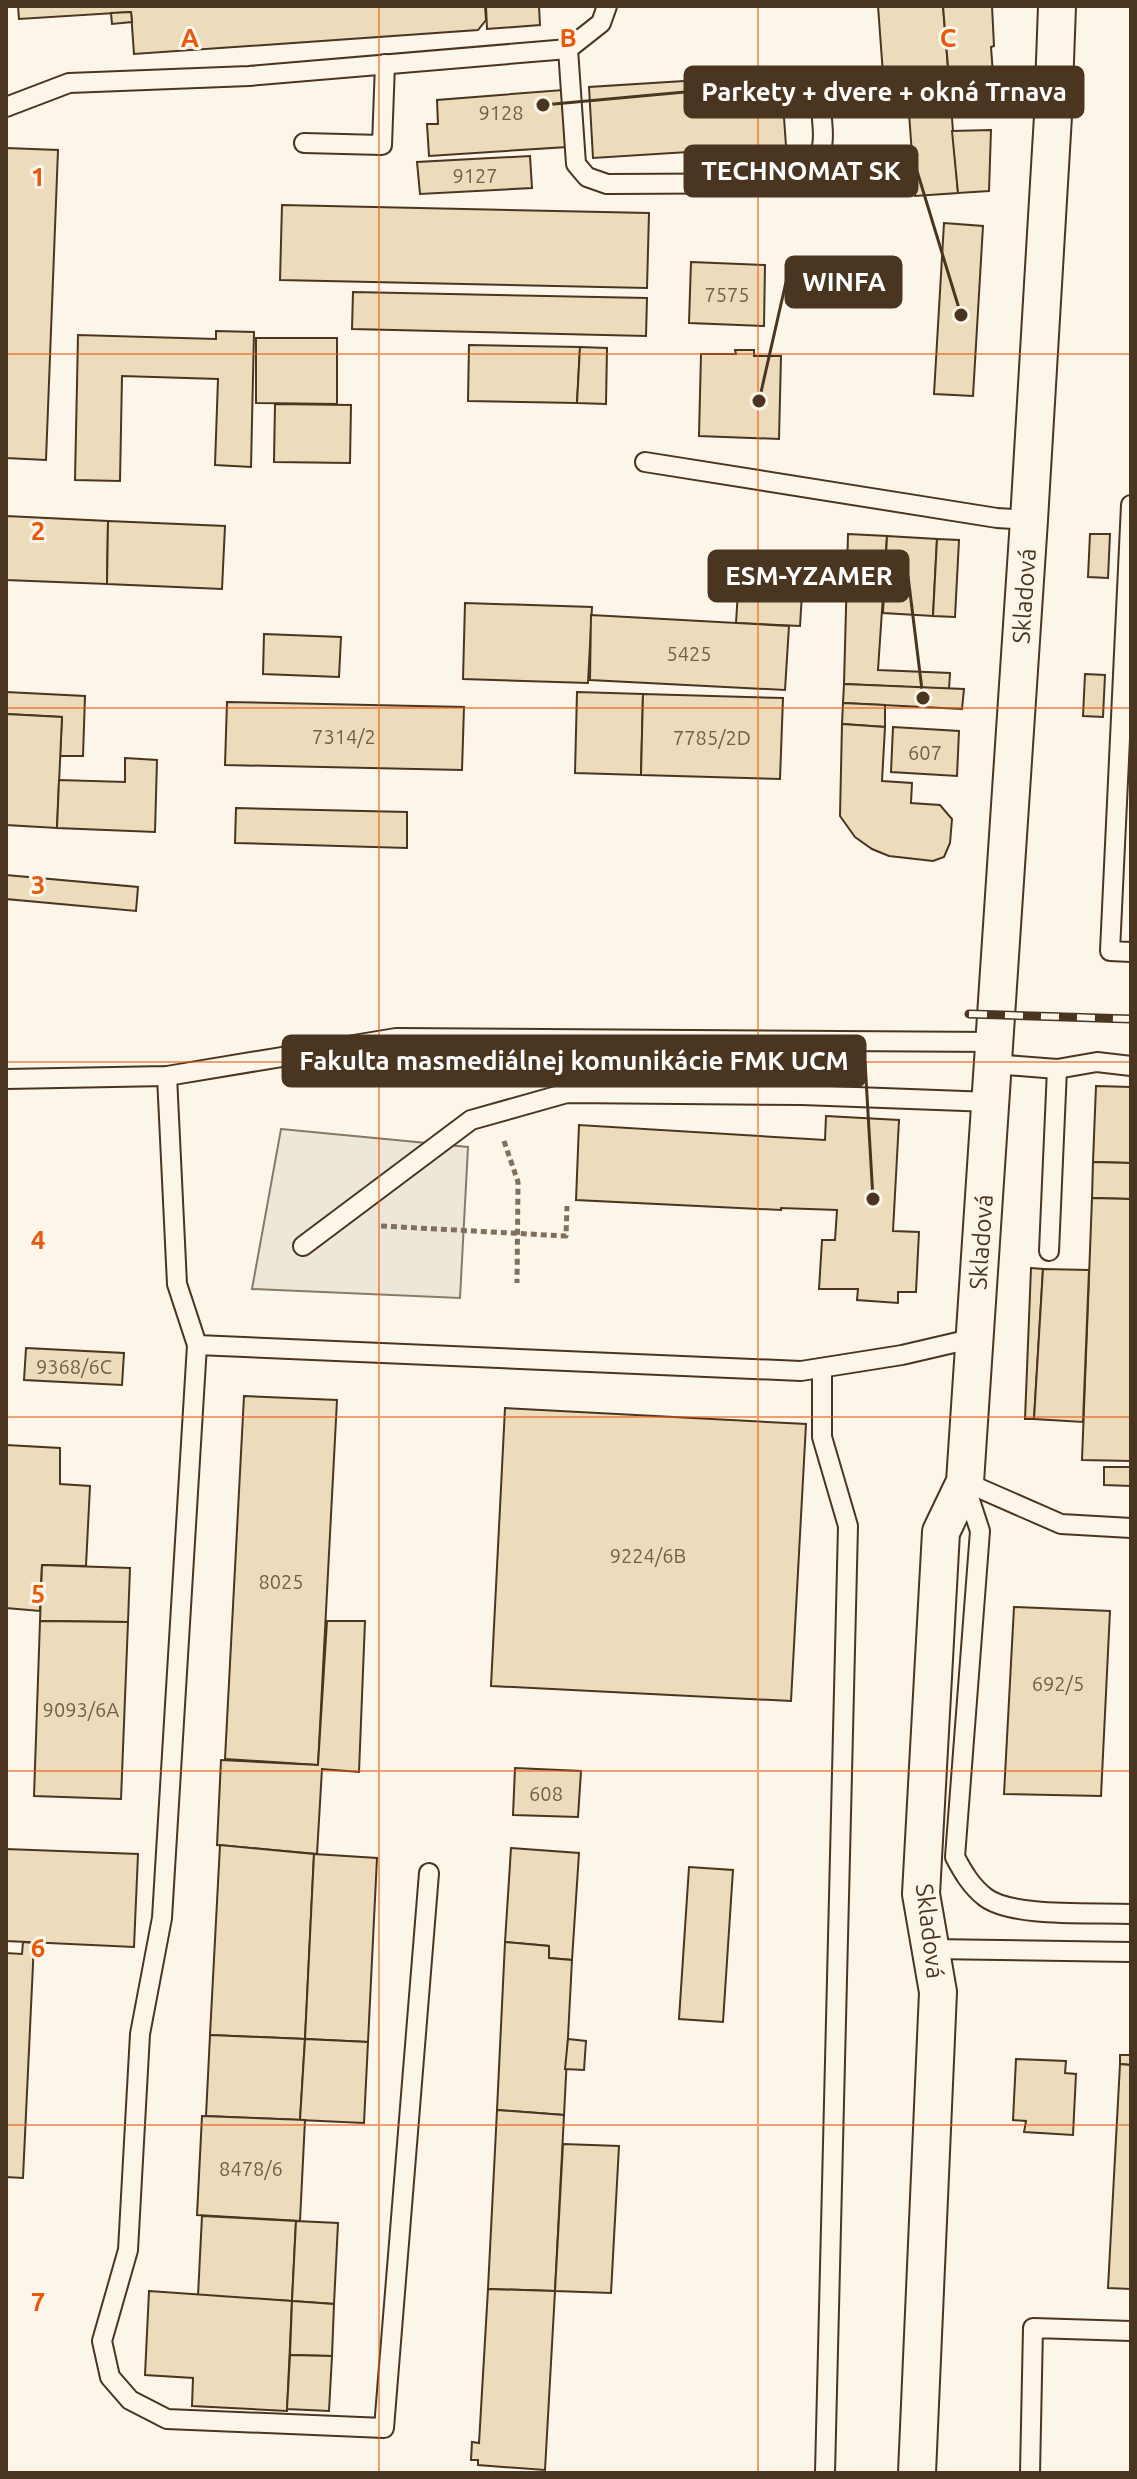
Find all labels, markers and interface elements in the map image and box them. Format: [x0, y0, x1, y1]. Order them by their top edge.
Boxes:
text: A [181, 23, 200, 52]
text: B [559, 23, 577, 52]
text: C [940, 23, 957, 52]
callout: Parkety + dvere + okná Trnava [685, 67, 1083, 117]
text: Parkety + dvere + okná Trnava [701, 77, 1067, 106]
house number: 9128 [478, 101, 524, 124]
callout: TECHNOMAT SK [685, 146, 917, 196]
text: TECHNOMAT SK [701, 156, 901, 185]
text: 1 [31, 162, 45, 191]
house number: 9127 [452, 164, 498, 187]
callout: WINFA [786, 257, 901, 307]
text: WINFA [802, 267, 886, 296]
house number: 7575 [704, 283, 750, 306]
text: 2 [31, 516, 45, 545]
street label: Skladová [1007, 547, 1041, 645]
callout: ESM-YZAMER [709, 551, 908, 601]
text: ESM-YZAMER [725, 561, 893, 590]
house number: 5425 [666, 642, 712, 665]
house number: 7314/2 [312, 725, 376, 748]
house number: 7785/2D [673, 726, 751, 749]
house number: 607 [908, 741, 942, 764]
text: 3 [31, 870, 45, 899]
callout: Fakulta masmediálnej komunikácie FMK UCM [283, 1036, 865, 1086]
text: Fakulta masmediálnej komunikácie FMK UCM [299, 1046, 849, 1075]
street label: Skladová [964, 1193, 998, 1291]
text: 4 [31, 1225, 45, 1254]
house number: 9368/6C [36, 1355, 112, 1378]
house number: 9224/6B [610, 1544, 686, 1567]
house number: 8025 [258, 1570, 304, 1593]
text: 5 [31, 1579, 45, 1608]
house number: 692/5 [1032, 1672, 1084, 1695]
house number: 9093/6A [43, 1698, 119, 1721]
house number: 608 [529, 1782, 563, 1805]
street label: Skladová [911, 1882, 949, 1980]
text: 6 [31, 1933, 45, 1962]
house number: 8478/6 [219, 2157, 283, 2180]
text: 7 [31, 2287, 45, 2316]

